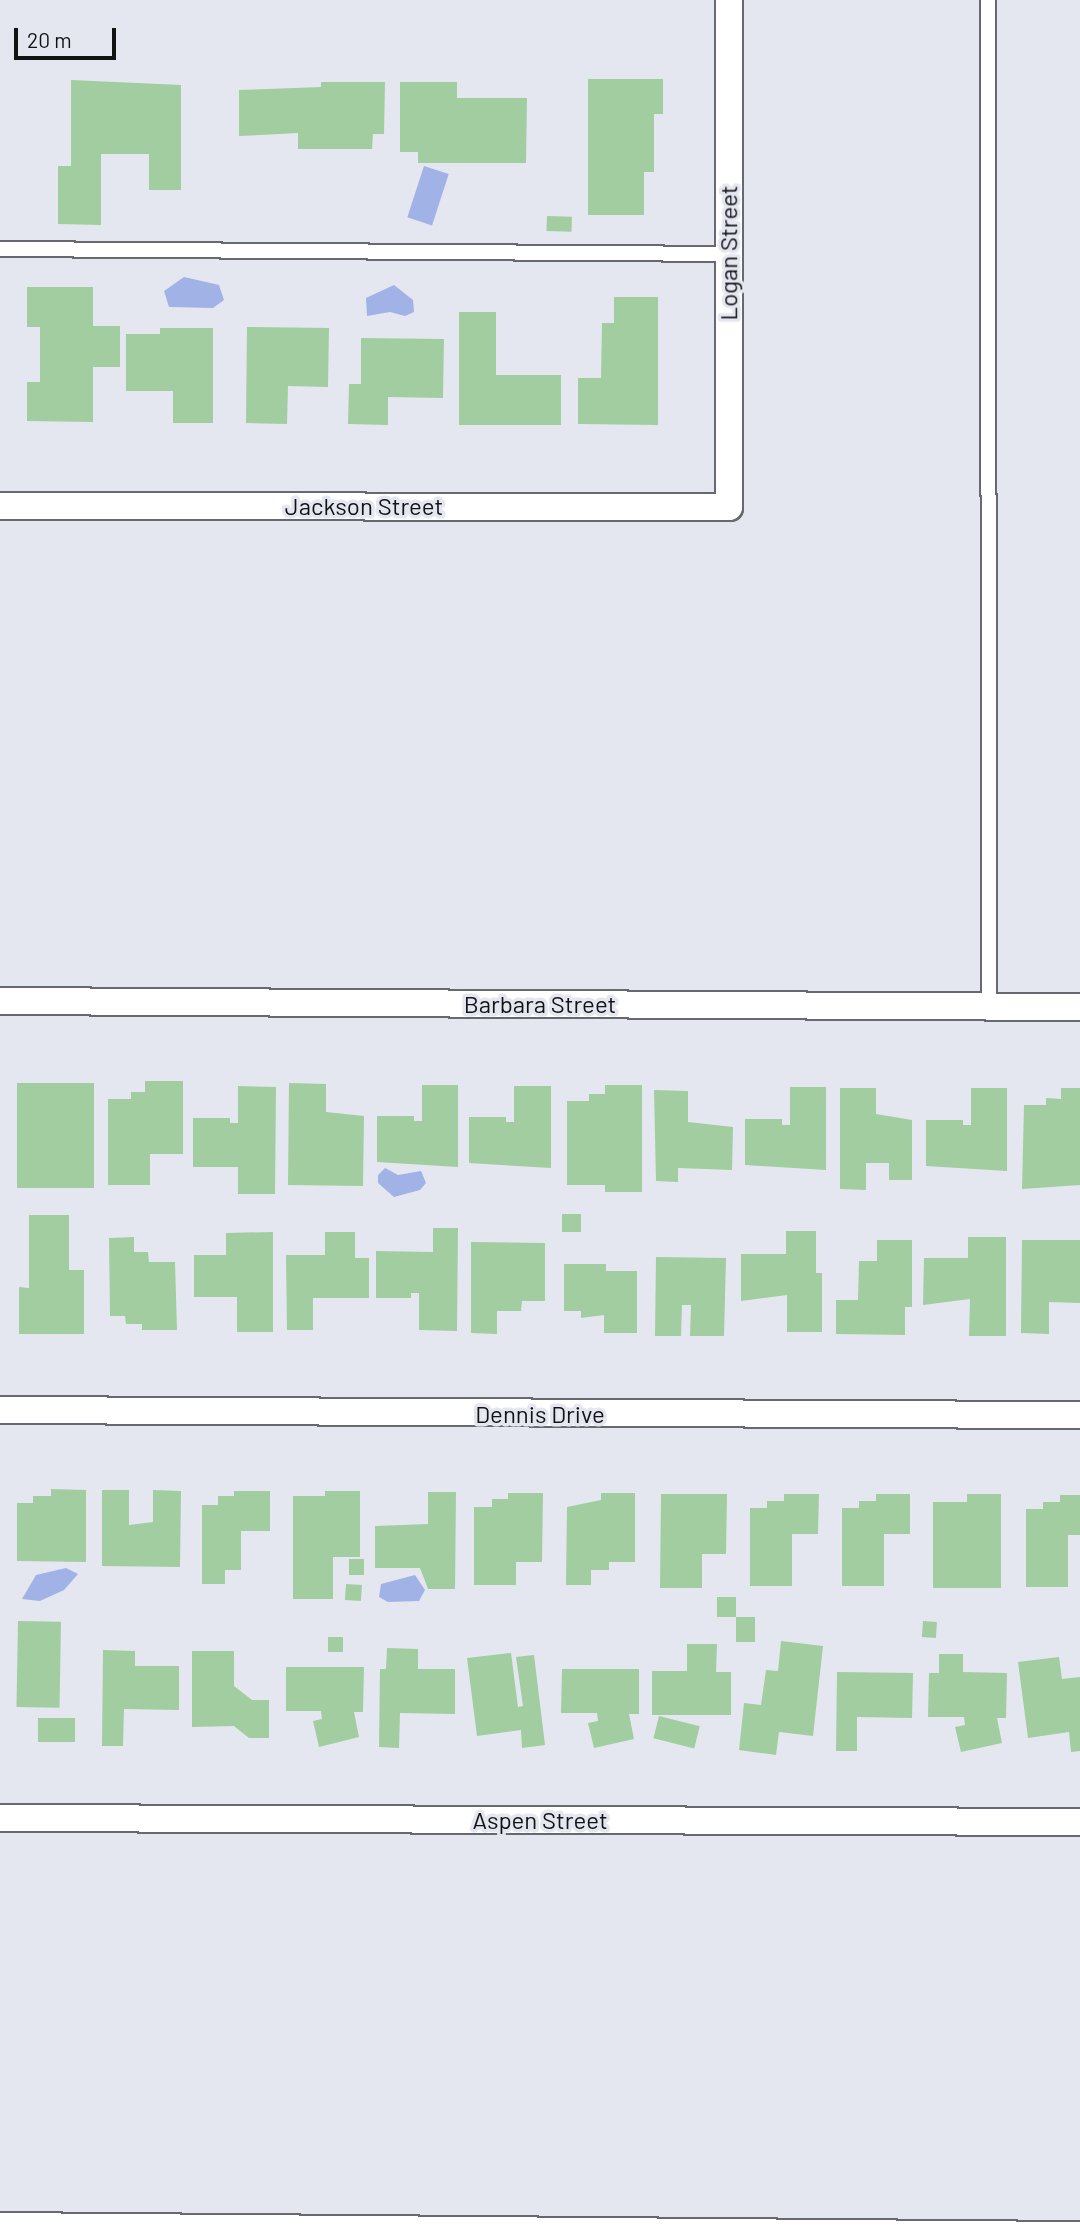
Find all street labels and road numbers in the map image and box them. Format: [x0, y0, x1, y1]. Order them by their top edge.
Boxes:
street label: Logan Street [714, 185, 742, 321]
street label: Jackson Street [285, 492, 443, 520]
street label: Barbara Street [464, 990, 616, 1018]
street label: Dennis Drive [475, 1400, 605, 1428]
street label: Aspen Street [472, 1806, 608, 1834]

